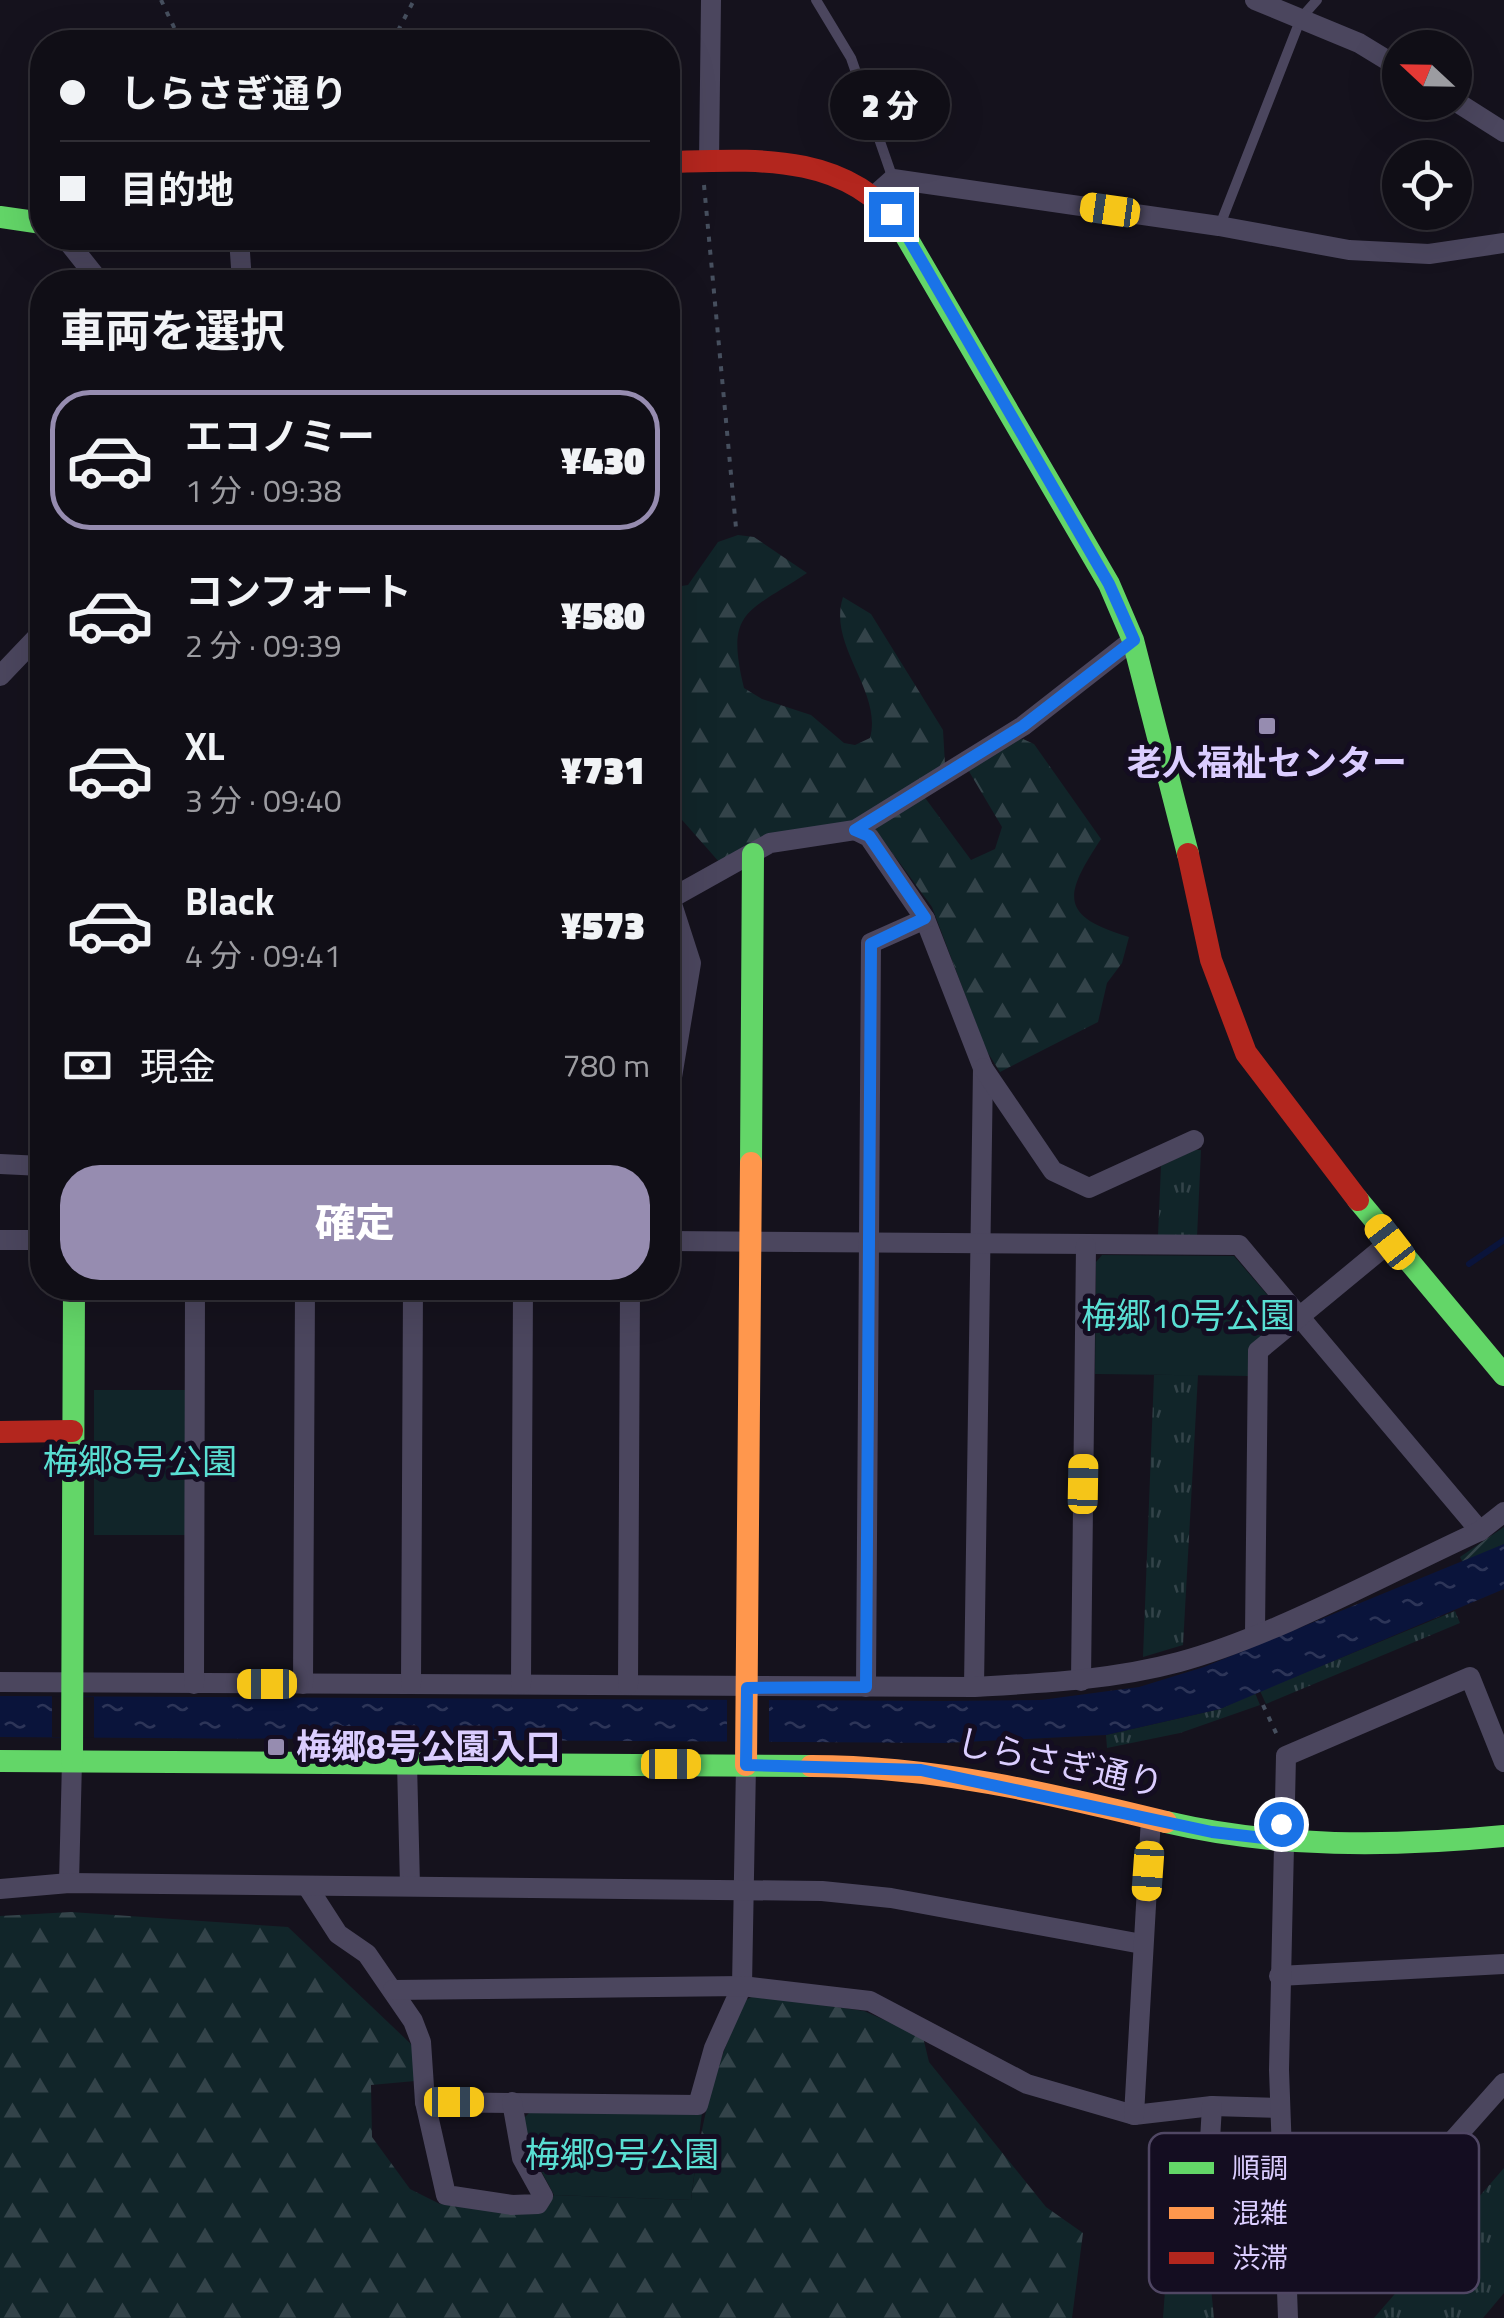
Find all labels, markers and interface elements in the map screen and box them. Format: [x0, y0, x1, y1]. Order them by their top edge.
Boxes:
north arrow [1382, 30, 1472, 120]
map controls [1382, 30, 1472, 230]
text: しらさぎ通り [120, 64, 348, 122]
callout: 2 分 [831, 69, 951, 139]
text: 2 分 [862, 81, 918, 129]
button: locate [1382, 140, 1472, 230]
text: 目的地 [120, 160, 234, 218]
car [1078, 191, 1142, 229]
route end [869, 192, 914, 237]
text: 車両を選択 [60, 296, 285, 364]
text: エコノミー [185, 407, 375, 465]
icon: car [65, 415, 155, 505]
text: ¥430 [560, 431, 645, 489]
text: 1 分 · 09:38 [185, 466, 342, 514]
text: コンフォート [185, 562, 412, 620]
icon: car [65, 570, 155, 660]
text: ¥580 [560, 586, 645, 644]
text: 2 分 · 09:39 [185, 621, 342, 669]
marker: 老人福祉センター [1256, 715, 1278, 737]
text: XL [185, 717, 225, 775]
icon: car [65, 725, 155, 815]
place label: 老人福祉センター [1127, 735, 1407, 789]
text: ¥731 [560, 741, 645, 799]
text: 3 分 · 09:40 [185, 776, 342, 824]
text: Black [185, 872, 274, 930]
icon: car [65, 880, 155, 970]
text: ¥573 [560, 896, 645, 954]
text: 4 分 · 09:41 [185, 931, 342, 979]
text: 現金 [140, 1037, 216, 1095]
icon: cash [60, 1038, 115, 1093]
text: 780 m [562, 1041, 650, 1089]
button: 確定 [60, 1165, 650, 1280]
car [1360, 1209, 1420, 1275]
park label: 梅郷10号公園 [1081, 1288, 1295, 1342]
park label: 梅郷8号公園 [43, 1434, 237, 1488]
car [1067, 1454, 1099, 1514]
car [237, 1669, 297, 1699]
street label: しらさぎ通り [952, 1714, 1169, 1810]
place label: 梅郷8号公園入口 [296, 1719, 561, 1773]
marker: 梅郷8号公園入口 [265, 1736, 287, 1758]
car [641, 1749, 701, 1779]
route start [1259, 1802, 1304, 1847]
car [1131, 1840, 1165, 1902]
car [424, 2087, 484, 2117]
park label: 梅郷9号公園 [525, 2127, 719, 2181]
legend [1149, 2133, 1479, 2293]
text: 順調 [1232, 2146, 1288, 2189]
text: 混雑 [1232, 2191, 1288, 2234]
text: 渋滞 [1232, 2236, 1288, 2279]

